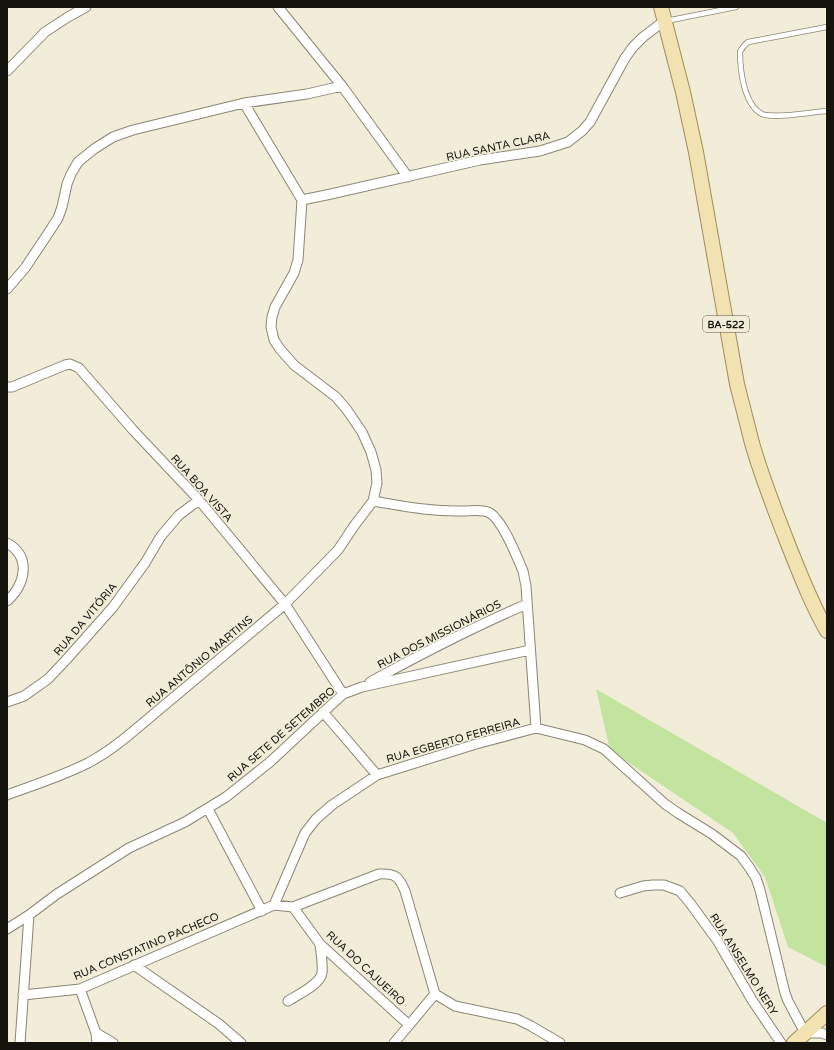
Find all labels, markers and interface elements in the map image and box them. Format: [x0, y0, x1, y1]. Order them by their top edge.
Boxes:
street label: RUA SANTA CLARA [445, 129, 551, 164]
road number: BA-522 [703, 316, 749, 332]
street label: RUA BOA VISTA [168, 452, 235, 525]
street label: RUA DA VITÓRIA [50, 579, 120, 659]
street label: RUA DOS MISSIONÁRIOS [375, 597, 503, 671]
street label: RUA ANTÔNIO MARTINS [143, 613, 255, 710]
street label: RUA SETE DE SETEMBRO [225, 684, 338, 785]
street label: RUA EGBERTO FERREIRA [385, 715, 522, 766]
street label: RUA CONSTATINO PACHECO [71, 910, 221, 983]
street label: RUA ANSELMO NERY [707, 911, 780, 1017]
street label: RUA DO CAJUEIRO [323, 928, 408, 1008]

